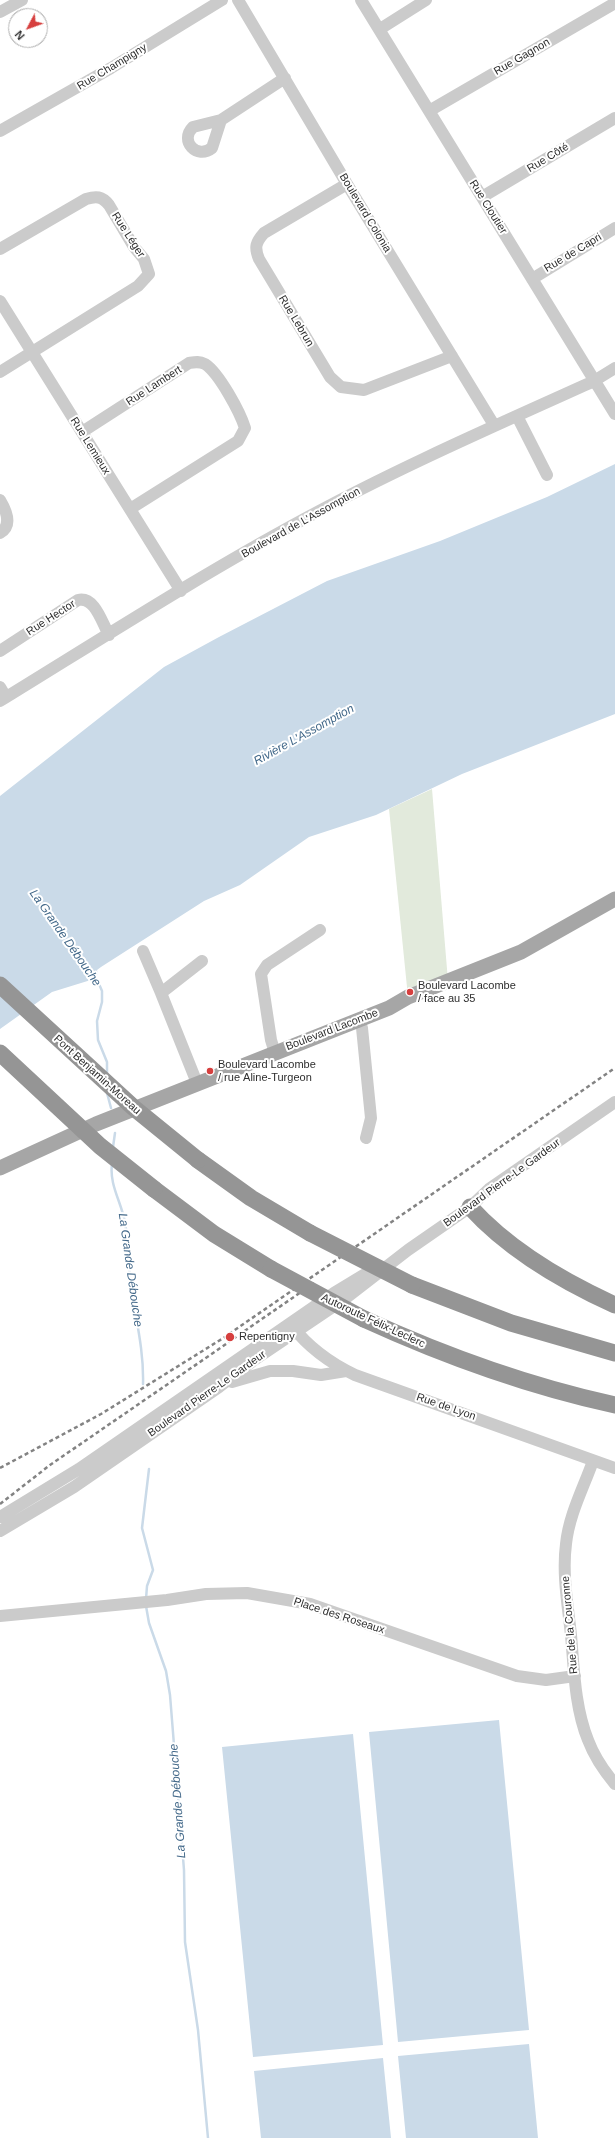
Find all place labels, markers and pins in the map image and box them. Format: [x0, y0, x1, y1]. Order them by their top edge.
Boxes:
place label: Boulevard Lacombe / face au 35 [418, 979, 516, 1005]
marker: Boulevard Lacombe / face au 35 [405, 987, 415, 997]
place label: Boulevard Lacombe / rue Aline-Turgeon [218, 1058, 316, 1084]
marker: Boulevard Lacombe / rue Aline-Turgeon [205, 1066, 215, 1076]
place label: Repentigny [239, 1330, 295, 1344]
marker: Repentigny [224, 1331, 236, 1343]

